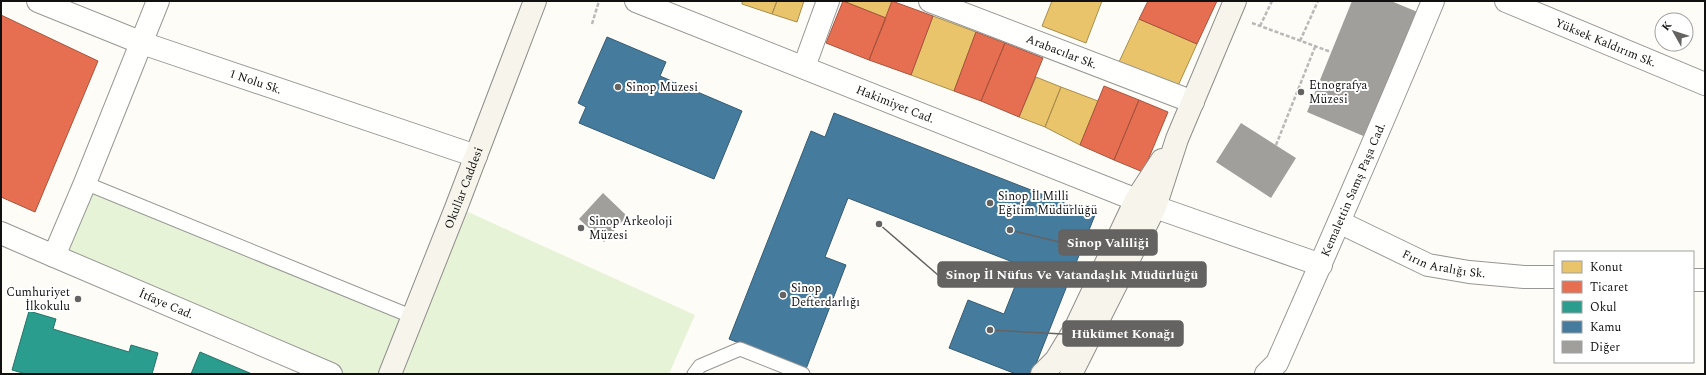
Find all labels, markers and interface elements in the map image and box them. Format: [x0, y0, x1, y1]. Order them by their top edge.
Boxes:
north arrow [1654, 12, 1694, 52]
street label: Yüksek Kaldırım Sk. [1552, 13, 1659, 73]
text: K [1657, 17, 1676, 35]
street label: Arabacılar Sk. [1023, 30, 1100, 74]
street label: 1 Nolu Sk. [227, 64, 284, 100]
place label: Etnografya Müzesi [1309, 76, 1368, 109]
place label: Sinop Müzesi [626, 78, 698, 97]
street label: Hakimiyet Cad. [853, 80, 937, 129]
marker: Sinop Müzesi [613, 82, 623, 92]
marker: Etnografya Müzesi [1296, 87, 1306, 97]
street label: Kemalettin Samş Paşa Cad. [1316, 120, 1391, 260]
street label: Okullar Caddesi [440, 144, 488, 232]
place label: Sinop İl Milli Eğitim Müdürlüğü [998, 187, 1098, 220]
marker: Sinop İl Milli Eğitim Müdürlüğü [985, 198, 995, 208]
place label: Sinop Arkeoloji Müzesi [589, 212, 673, 245]
marker: Sinop Arkeoloji Müzesi [576, 223, 586, 233]
callout: Sinop Valiliği [1059, 230, 1157, 255]
text: Sinop Valiliği [1067, 233, 1149, 253]
street label: Fırın Aralığı Sk. [1399, 245, 1486, 283]
legend [1554, 251, 1694, 363]
text: Konut [1590, 258, 1623, 277]
callout: Sinop İl Nüfus Ve Vatandaşlık Müdürlüğü [938, 262, 1206, 287]
text: Sinop İl Nüfus Ve Vatandaşlık Müdürlüğü [946, 265, 1198, 285]
text: Ticaret [1590, 278, 1628, 297]
place label: Sinop Defterdarlığı [791, 279, 860, 312]
place label: Cumhuriyet İlkokulu [6, 283, 70, 316]
street label: İtfaye Cad. [136, 284, 196, 324]
marker: Sinop Defterdarlığı [778, 290, 788, 300]
marker: Cumhuriyet İlkokulu [73, 294, 83, 304]
text: Okul [1590, 298, 1617, 317]
text: Kamu [1590, 318, 1622, 337]
callout: Hükümet Konağı [1063, 321, 1183, 346]
text: Hükümet Konağı [1071, 324, 1175, 344]
text: Diğer [1590, 338, 1620, 357]

